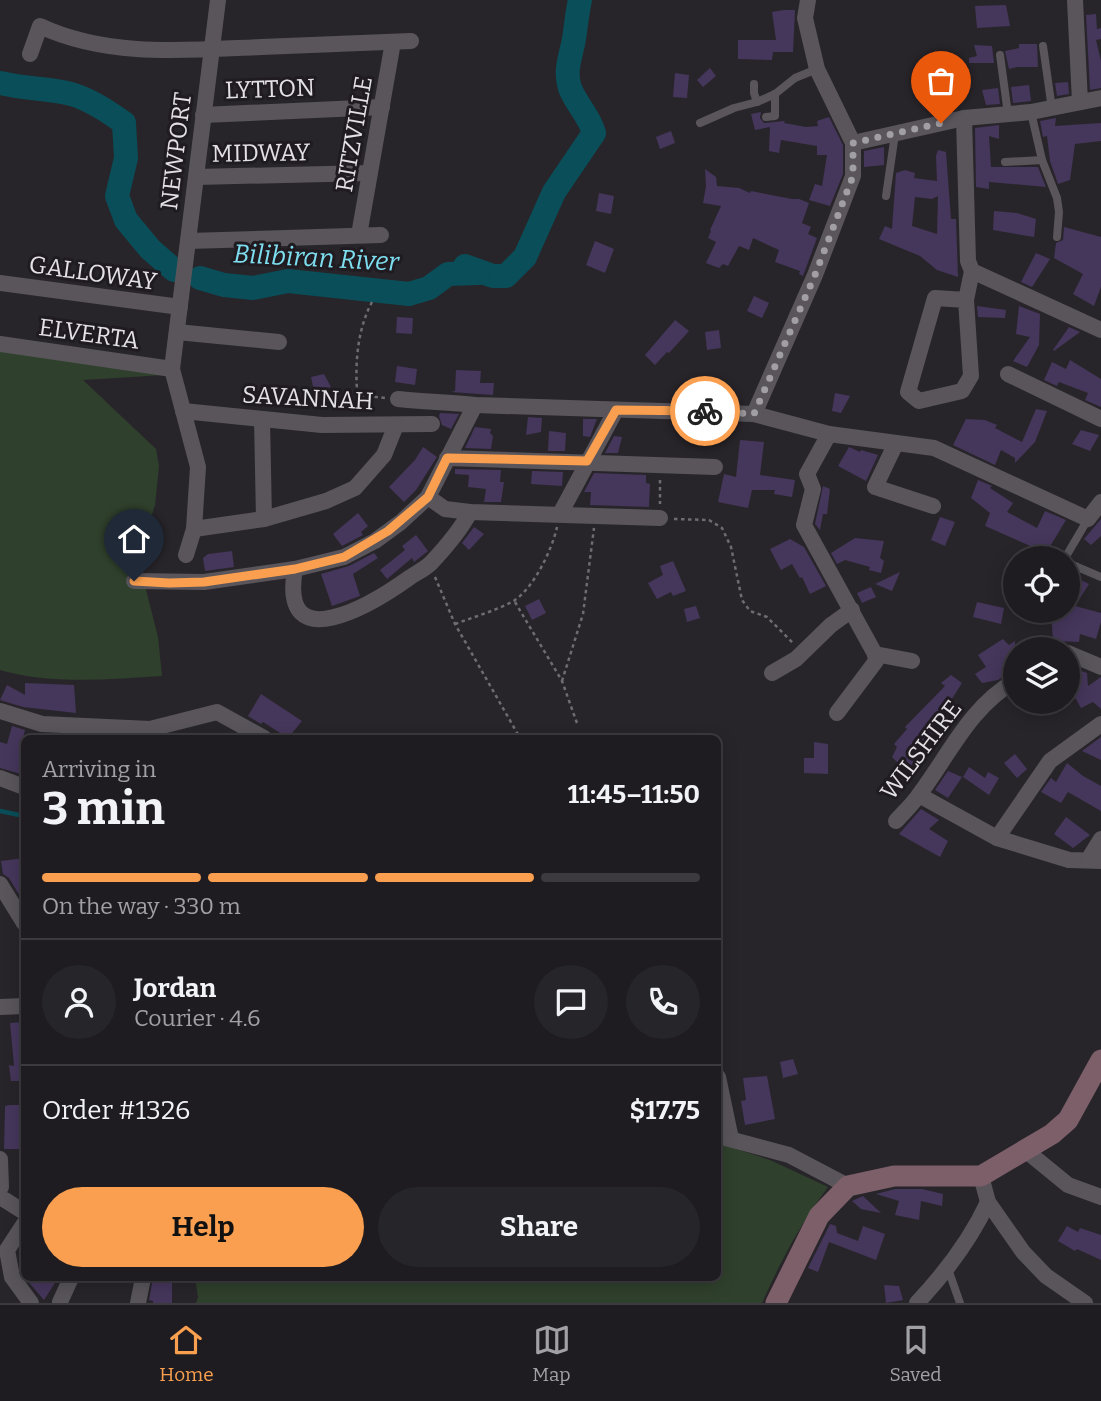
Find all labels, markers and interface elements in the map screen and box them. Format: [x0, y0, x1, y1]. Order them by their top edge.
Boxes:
pin [911, 51, 971, 123]
icon: bag [922, 62, 960, 100]
street label: LYTTON [225, 73, 315, 105]
street label: RITZVILLE [330, 74, 378, 194]
street label: NEWPORT [155, 91, 197, 211]
street label: MIDWAY [211, 138, 311, 168]
water label: Bilibiran River [232, 238, 401, 278]
street label: GALLOWAY [27, 250, 159, 296]
street label: ELVERTA [37, 313, 141, 355]
courier [670, 376, 740, 446]
street label: SAVANNAH [241, 381, 375, 415]
icon: bike [686, 392, 724, 430]
pin [104, 509, 164, 581]
icon: home [115, 520, 153, 558]
map controls [1003, 546, 1080, 714]
button: locate [1003, 546, 1080, 623]
button: layers [1003, 637, 1080, 714]
street label: WILSHIRE [875, 695, 967, 805]
text: Arriving in [42, 755, 156, 783]
text: 11:45–11:50 [568, 779, 700, 810]
text: 3 min [42, 781, 165, 836]
text: On the way · 330 m [42, 892, 241, 920]
button: person [42, 965, 116, 1039]
button: chat [534, 965, 608, 1039]
button: phone [626, 965, 700, 1039]
text: Jordan [134, 973, 216, 1004]
text: Courier · 4.6 [134, 1004, 261, 1032]
text: Order #1326 [42, 1095, 190, 1126]
text: $17.75 [629, 1095, 700, 1126]
button: Help [42, 1187, 364, 1267]
button: Share [378, 1187, 700, 1267]
tab: Home [159, 1321, 214, 1386]
tab: Map [532, 1321, 571, 1386]
tab: Saved [889, 1321, 942, 1386]

